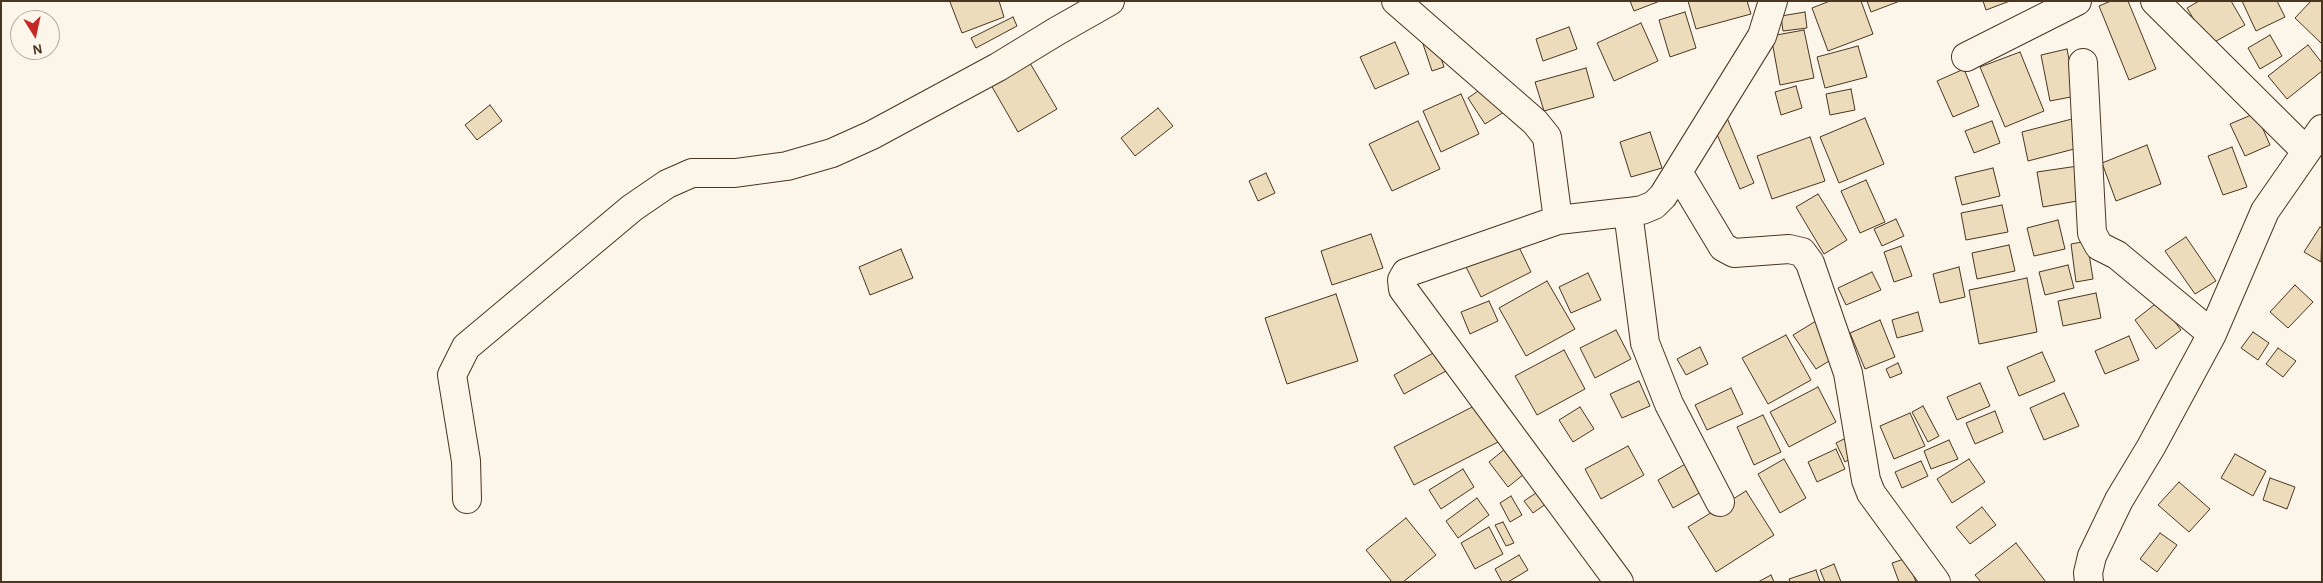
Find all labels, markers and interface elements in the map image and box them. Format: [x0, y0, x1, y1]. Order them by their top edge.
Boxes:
north arrow [10, 10, 60, 60]
text: N [31, 41, 43, 57]

